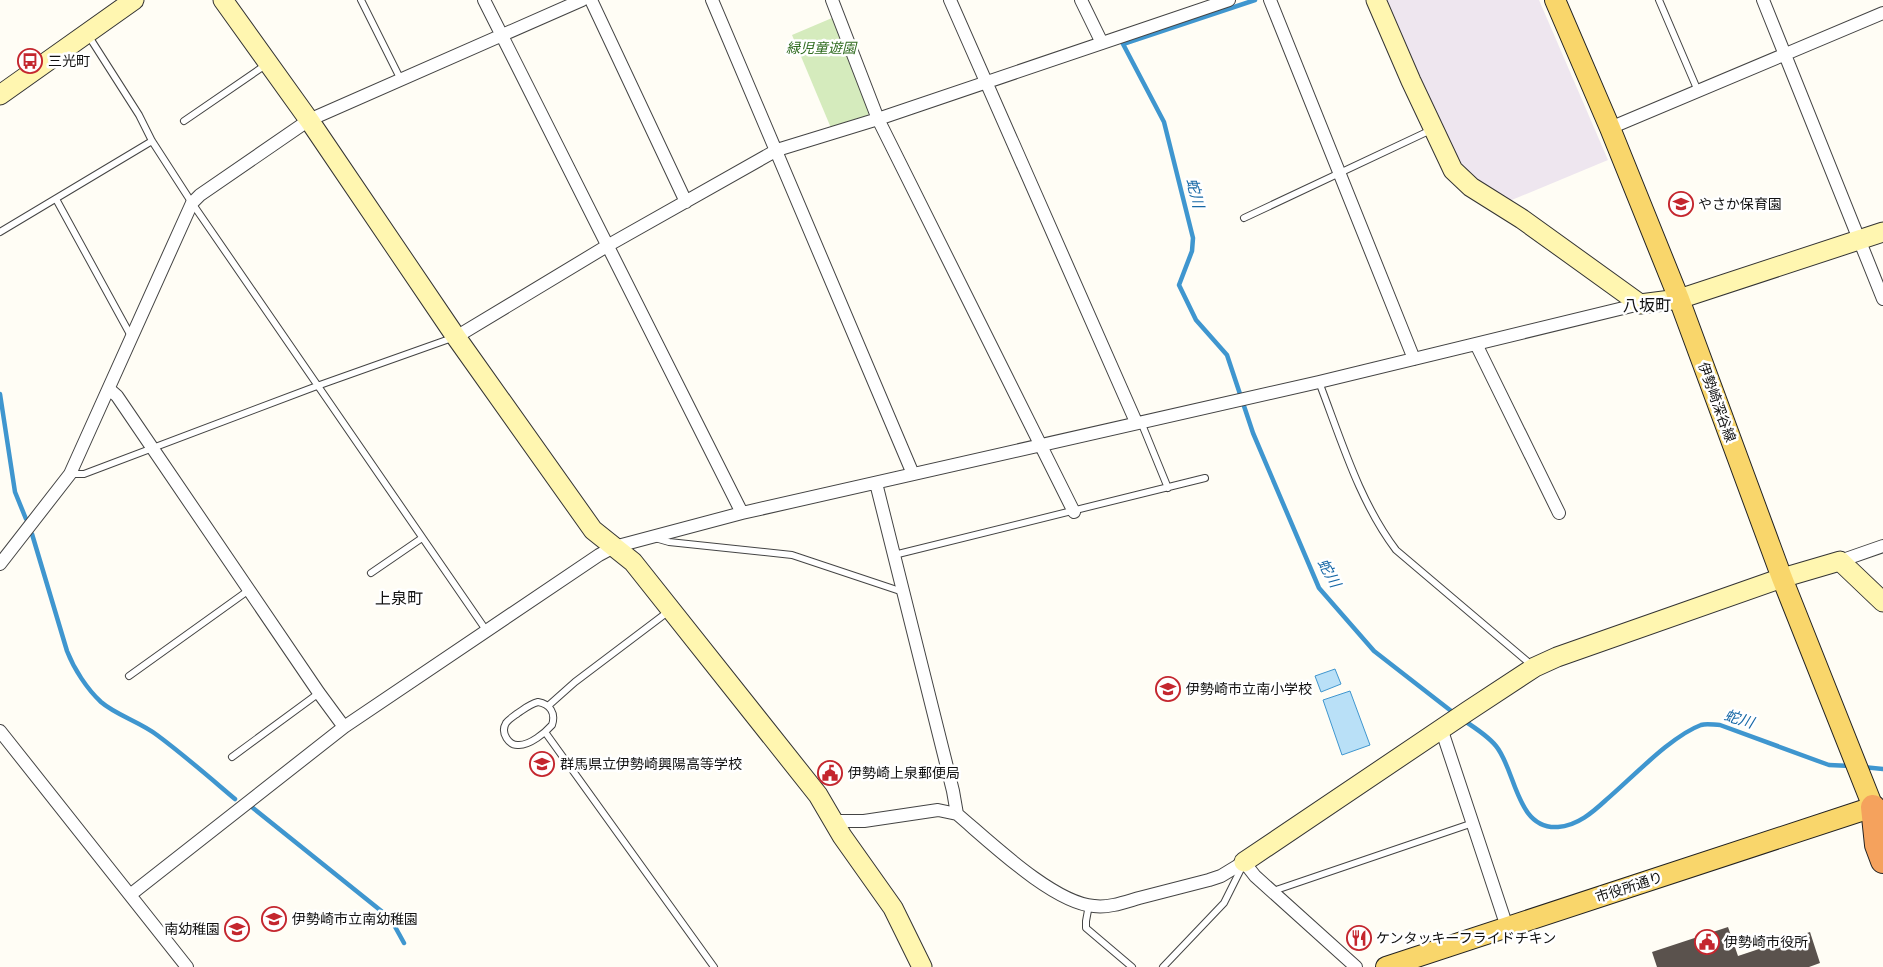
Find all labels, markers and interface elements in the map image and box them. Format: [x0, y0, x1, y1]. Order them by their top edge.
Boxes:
park label: 緑児童遊園 [786, 39, 858, 57]
bus stop icon: 三光町 [17, 48, 43, 74]
place label: 三光町 [48, 52, 90, 70]
water label: 蛇川 [1183, 176, 1209, 212]
school or university icon: やさか保育園 [1668, 191, 1694, 217]
place label: やさか保育園 [1698, 195, 1782, 213]
district label: 八坂町 [1623, 295, 1671, 315]
street label: 伊勢崎深谷線 [1694, 359, 1740, 445]
water label: 蛇川 [1314, 555, 1346, 592]
district label: 上泉町 [375, 588, 423, 608]
school or university icon: 伊勢崎市立南小学校 [1155, 676, 1181, 702]
place label: 伊勢崎市立南小学校 [1186, 680, 1312, 698]
water label: 蛇川 [1722, 705, 1758, 733]
school or university icon: 群馬県立伊勢崎興陽高等学校 [529, 751, 555, 777]
place label: 群馬県立伊勢崎興陽高等学校 [560, 755, 742, 773]
public building icon: 伊勢崎上泉郵便局 [817, 760, 843, 786]
place label: 伊勢崎上泉郵便局 [848, 764, 960, 782]
street label: 市役所通り [1593, 868, 1665, 906]
school or university icon: 伊勢崎市立南幼稚園 [261, 906, 287, 932]
place label: 伊勢崎市立南幼稚園 [292, 910, 418, 928]
school or university icon: 南幼稚園 [224, 916, 250, 942]
place label: 南幼稚園 [164, 920, 220, 938]
restaurant icon: ケンタッキーフライドチキン [1346, 925, 1372, 951]
place label: ケンタッキーフライドチキン [1376, 929, 1556, 947]
public building icon: 伊勢崎市役所 [1694, 929, 1720, 955]
place label: 伊勢崎市役所 [1724, 933, 1808, 951]

